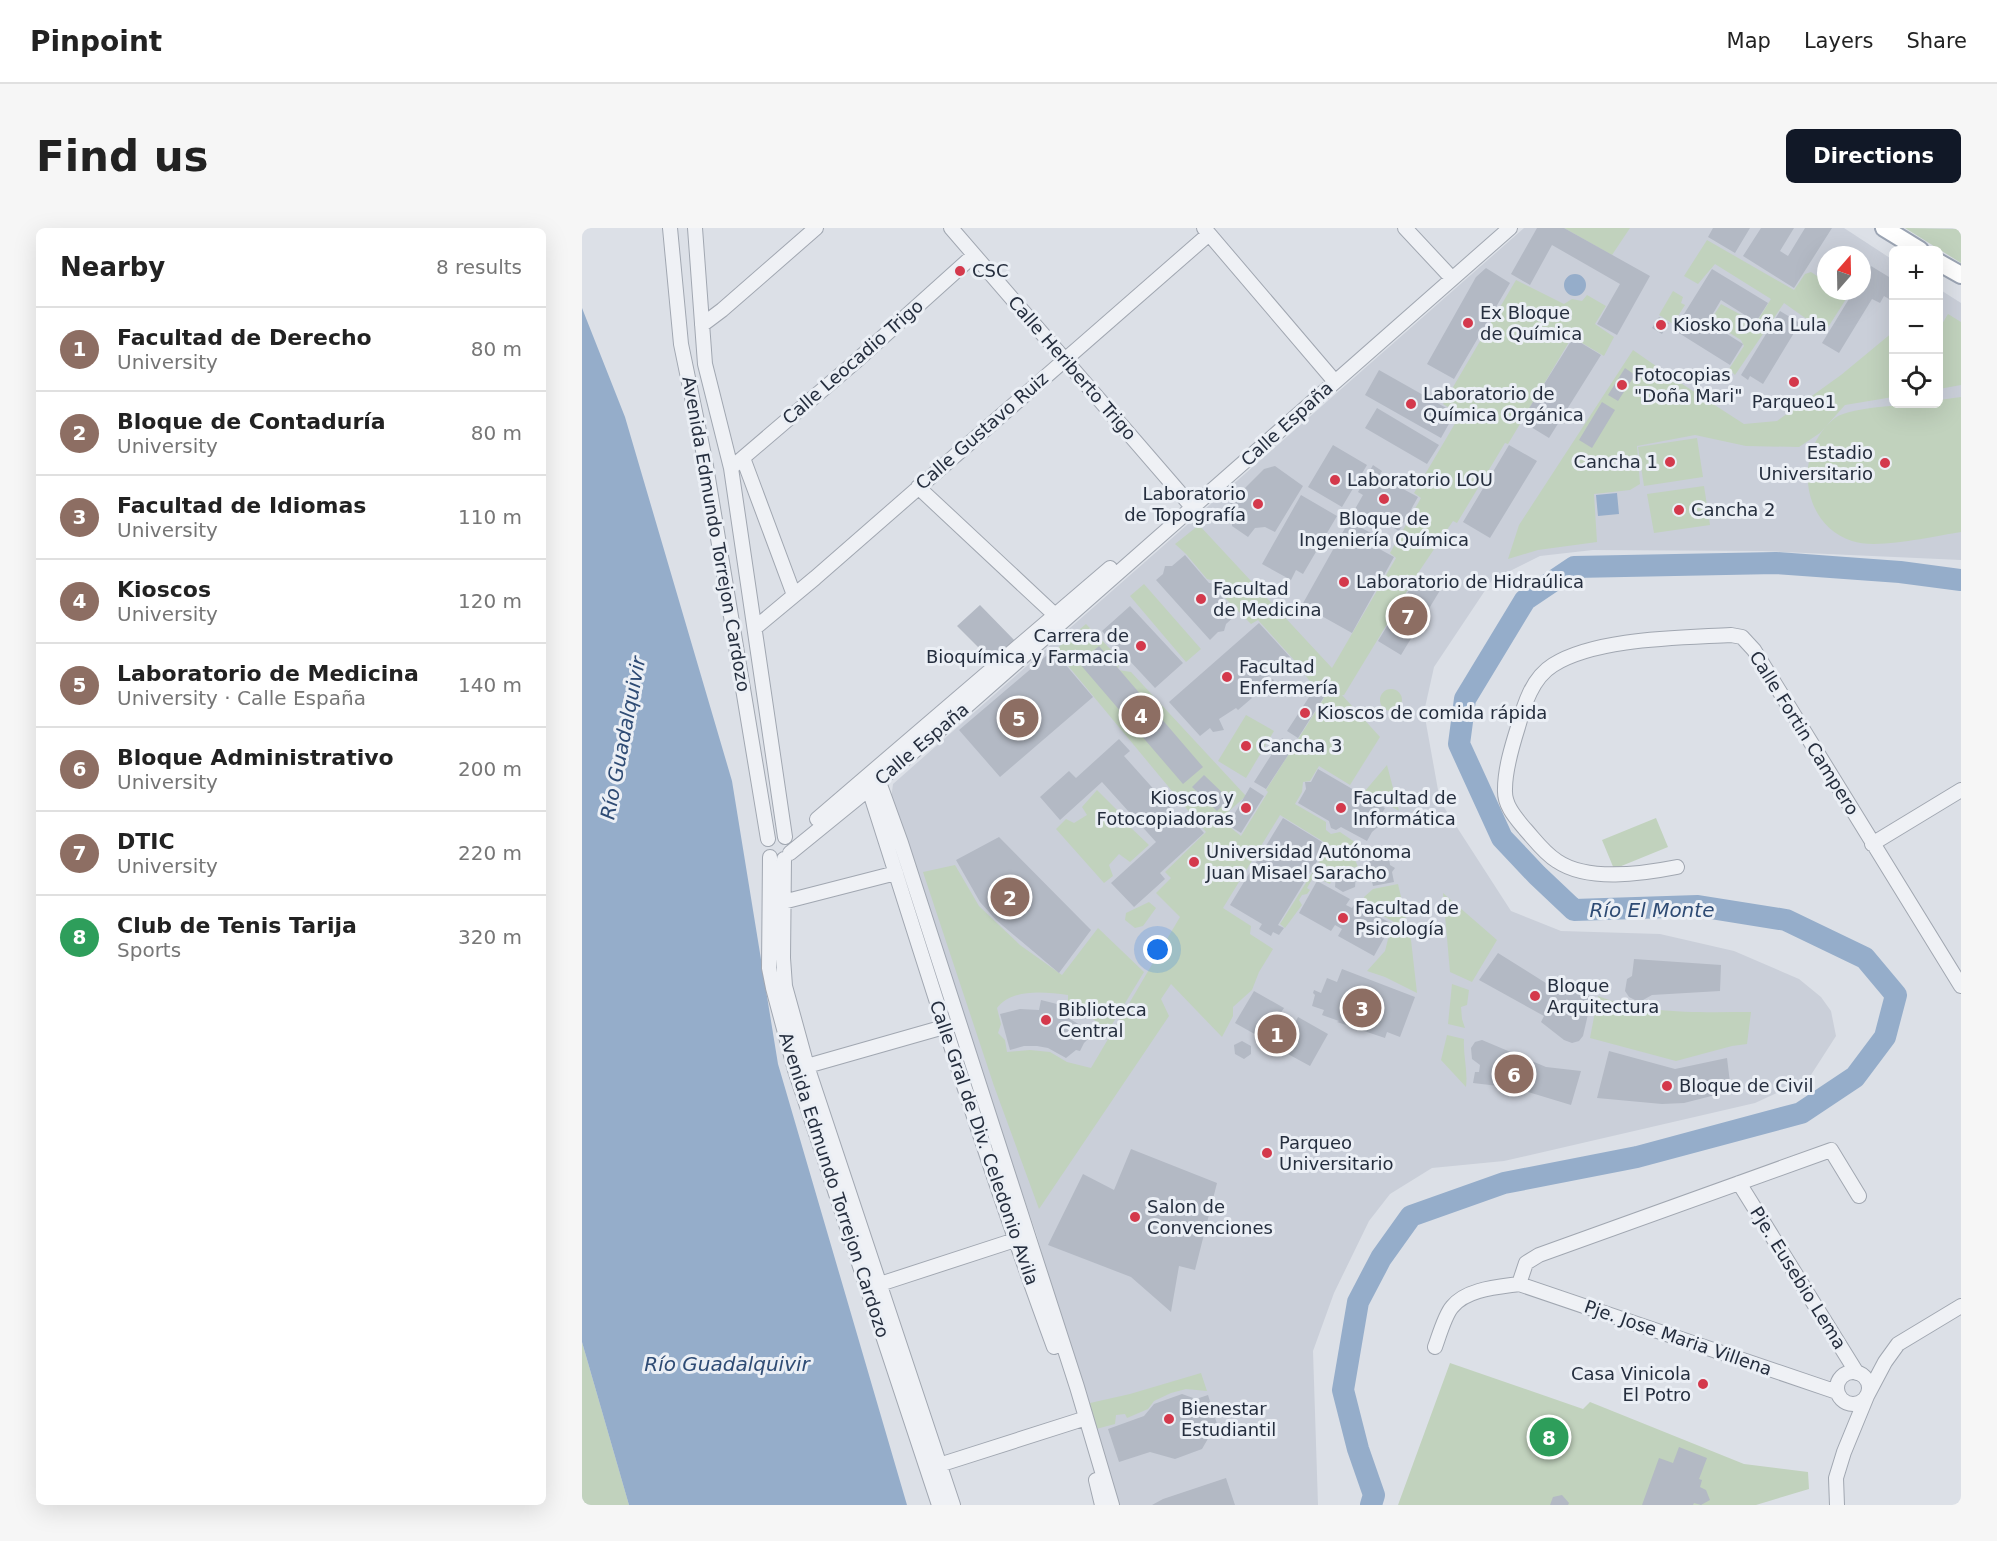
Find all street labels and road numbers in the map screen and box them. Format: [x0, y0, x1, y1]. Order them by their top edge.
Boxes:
street label: Calle Heriberto Trigo [1004, 291, 1141, 444]
street label: Calle Leocadio Trigo [778, 295, 927, 428]
street label: Calle Gustavo Ruiz [911, 368, 1052, 494]
street label: Avenida Edmundo Torrejon Cardozo [678, 375, 755, 693]
street label: Calle España [1237, 377, 1337, 470]
street label: Calle Fortin Campero [1745, 647, 1864, 819]
street label: Calle España [870, 698, 973, 789]
street label: Calle Gral de Div. Celedonio Avila [926, 998, 1043, 1288]
street label: Avenida Edmundo Torrejon Cardozo [775, 1030, 894, 1340]
street label: Pje. Eusebio Lema [1746, 1203, 1851, 1353]
street label: Pje. Jose Maria Villena [1582, 1296, 1775, 1380]

